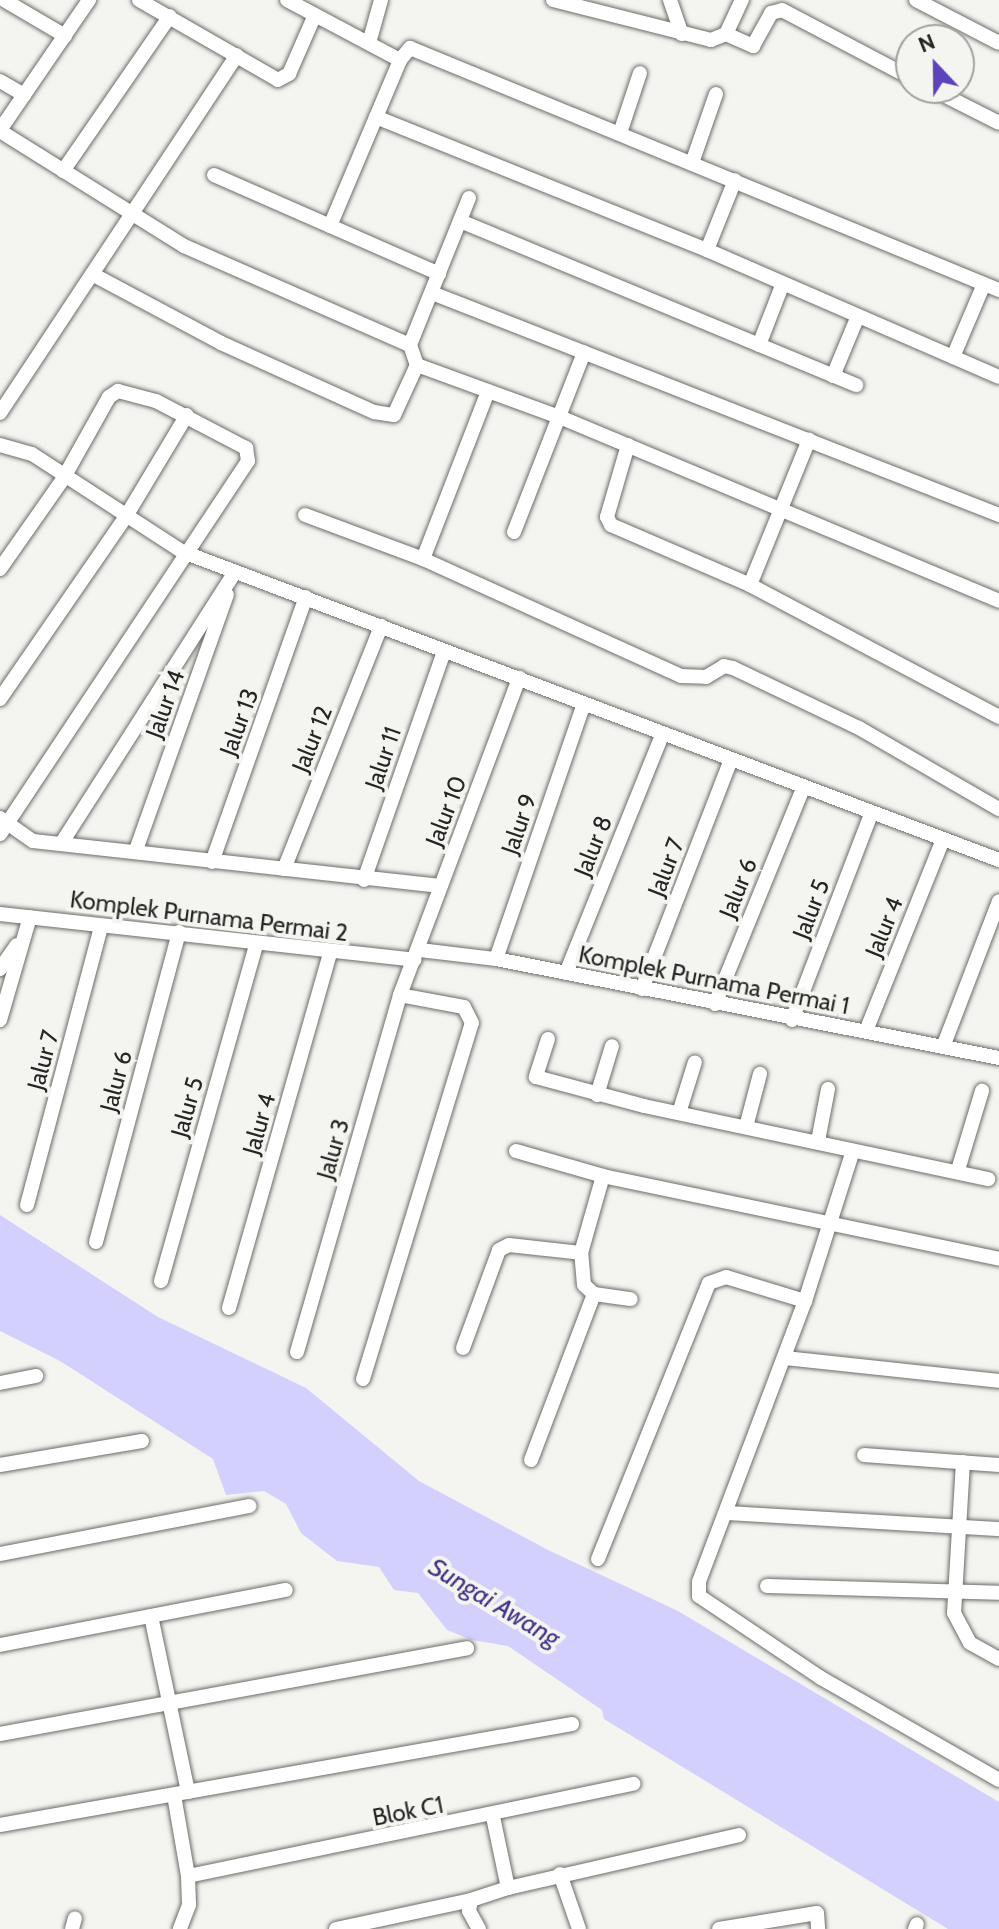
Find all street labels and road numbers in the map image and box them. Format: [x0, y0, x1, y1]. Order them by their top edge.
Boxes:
street label: Jalur 14 [139, 666, 191, 742]
street label: Jalur 13 [214, 684, 264, 760]
street label: Jalur 12 [286, 702, 338, 776]
street label: Jalur 11 [359, 723, 407, 793]
street label: Jalur 10 [419, 772, 473, 850]
street label: Jalur 9 [495, 790, 543, 858]
street label: Jalur 8 [568, 811, 618, 881]
street label: Jalur 7 [642, 834, 690, 900]
street label: Jalur 6 [713, 854, 763, 922]
street label: Jalur 5 [787, 875, 835, 943]
street label: Komplek Purnama Permai 2 [68, 885, 350, 947]
street label: Jalur 4 [859, 893, 909, 961]
street label: Komplek Purnama Permai 1 [576, 940, 852, 1020]
street label: Jalur 7 [21, 1027, 65, 1093]
street label: Jalur 6 [94, 1047, 138, 1115]
street label: Jalur 5 [165, 1073, 209, 1141]
street label: Jalur 4 [237, 1090, 281, 1158]
street label: Jalur 3 [311, 1115, 355, 1183]
street label: Blok C1 [370, 1790, 446, 1832]

